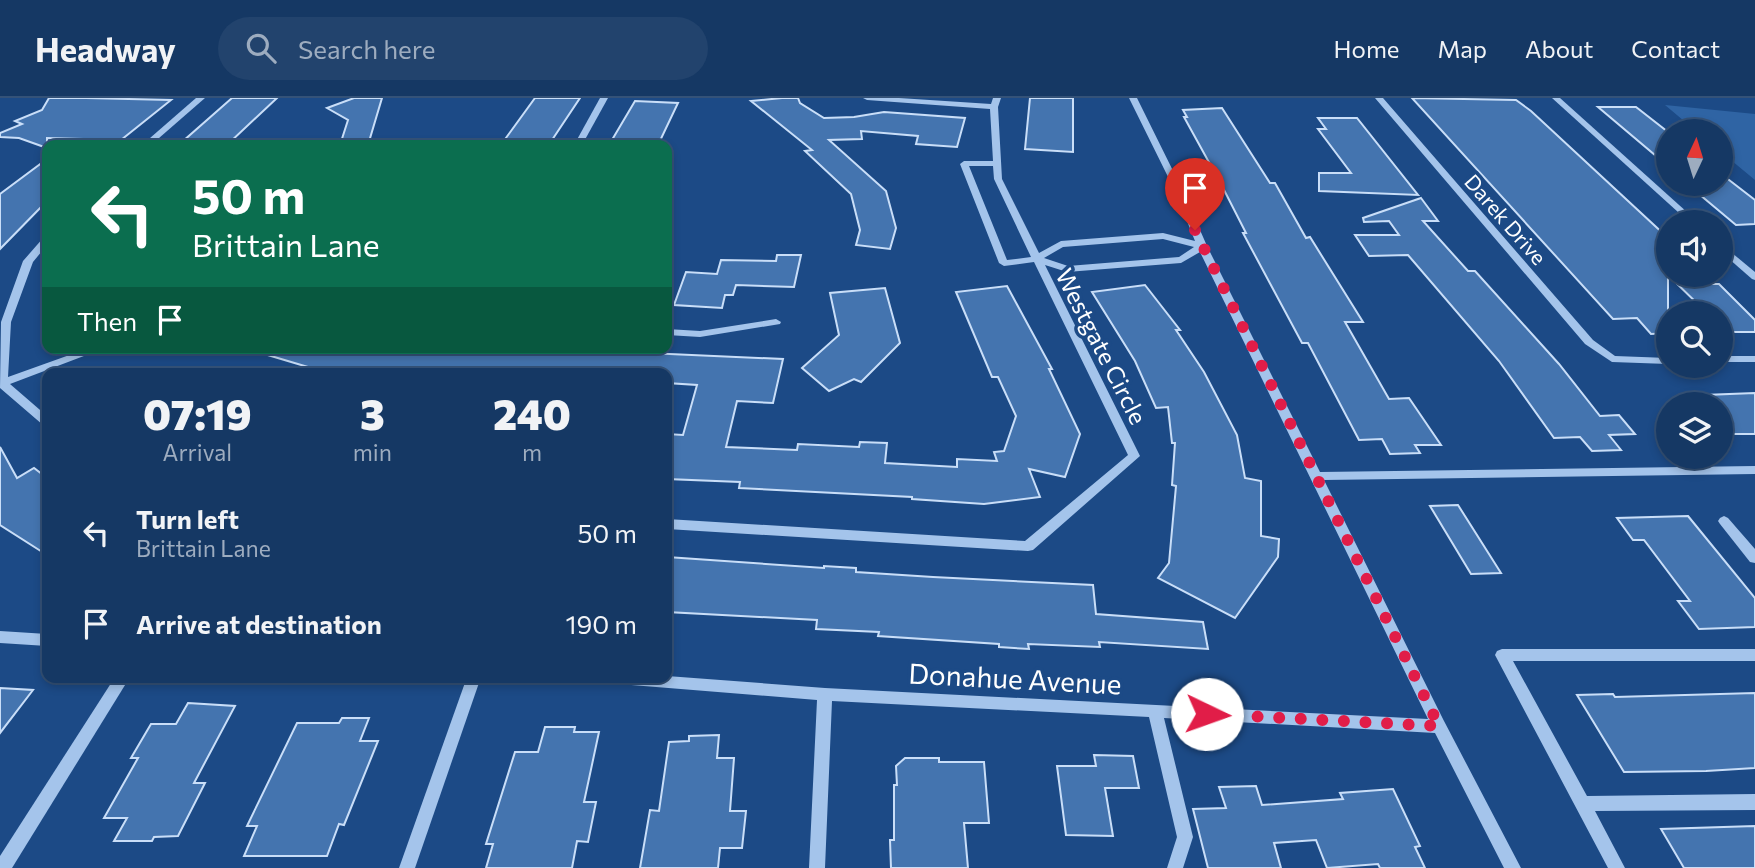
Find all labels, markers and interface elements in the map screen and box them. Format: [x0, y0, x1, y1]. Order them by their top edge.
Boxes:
search box [218, 17, 708, 80]
text: Headway [35, 28, 176, 69]
icon: search [242, 29, 280, 67]
text: Search here [298, 33, 436, 64]
text: Home [1334, 34, 1400, 63]
text: Map [1438, 34, 1487, 63]
text: About [1525, 34, 1593, 63]
text: Contact [1631, 34, 1720, 63]
north arrow [1656, 119, 1732, 196]
map controls [1656, 119, 1733, 469]
pin [1165, 158, 1225, 230]
text: 50 m [192, 164, 305, 224]
icon: left [77, 168, 168, 259]
icon: arrive [1176, 169, 1214, 207]
street label: Darek Drive [1460, 169, 1552, 269]
button: sound [1656, 210, 1733, 287]
text: Brittain Lane [192, 224, 380, 264]
street label: Westgate Circle [1050, 263, 1154, 429]
icon: arrive [151, 301, 189, 339]
button: search [1656, 301, 1733, 378]
text: Then [77, 305, 137, 336]
text: 07:19 [143, 387, 252, 439]
text: 3 [360, 387, 385, 439]
text: 240 [493, 387, 571, 439]
button: layers [1656, 392, 1733, 469]
text: Arrival [163, 438, 232, 466]
text: min [353, 438, 392, 466]
text: m [522, 438, 542, 466]
text: Turn left [136, 503, 239, 534]
icon: left [77, 514, 115, 552]
text: 50 m [577, 517, 637, 548]
text: Brittain Lane [136, 534, 271, 562]
icon: arrive [77, 605, 115, 643]
text: Arrive at destination [136, 608, 382, 639]
text: 190 m [565, 608, 637, 639]
street label: Donahue Avenue [908, 655, 1122, 701]
position arrow [1170, 677, 1244, 751]

